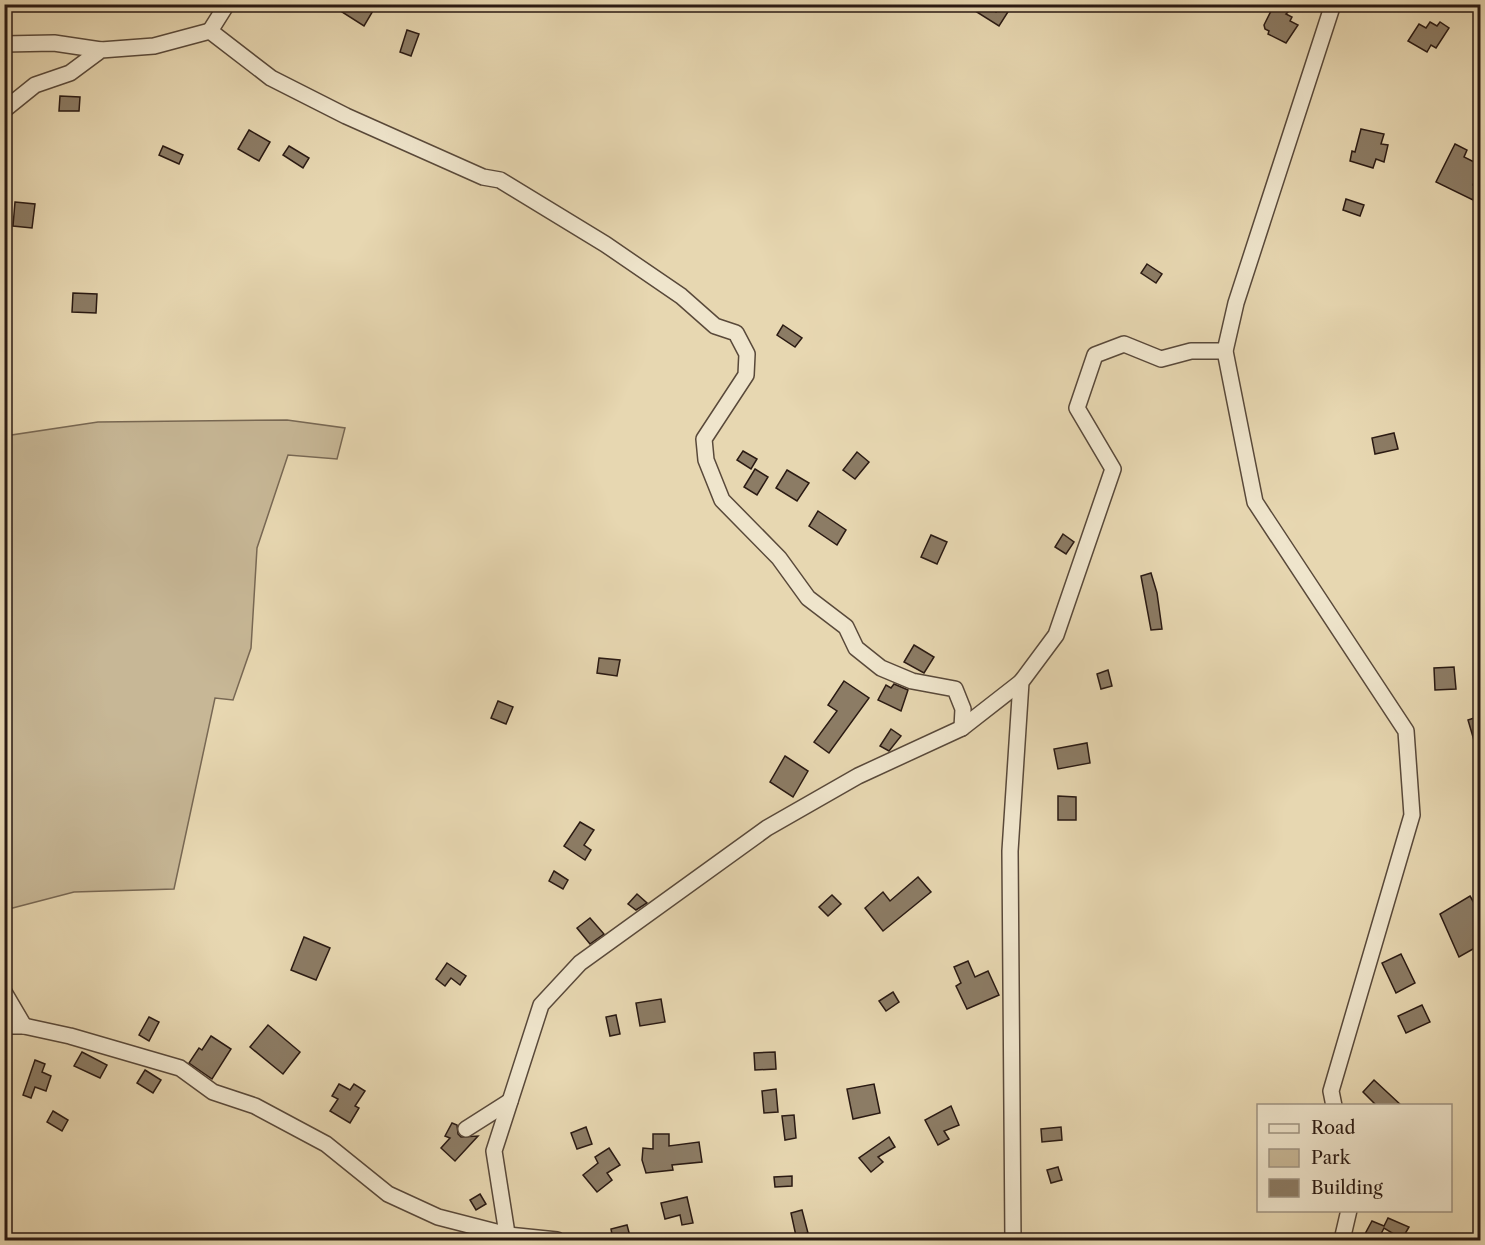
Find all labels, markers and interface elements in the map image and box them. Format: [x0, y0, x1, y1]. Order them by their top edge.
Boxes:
legend [1257, 1104, 1452, 1212]
text: Road [1311, 1117, 1356, 1139]
text: Park [1311, 1147, 1352, 1169]
text: Building [1311, 1177, 1383, 1199]

